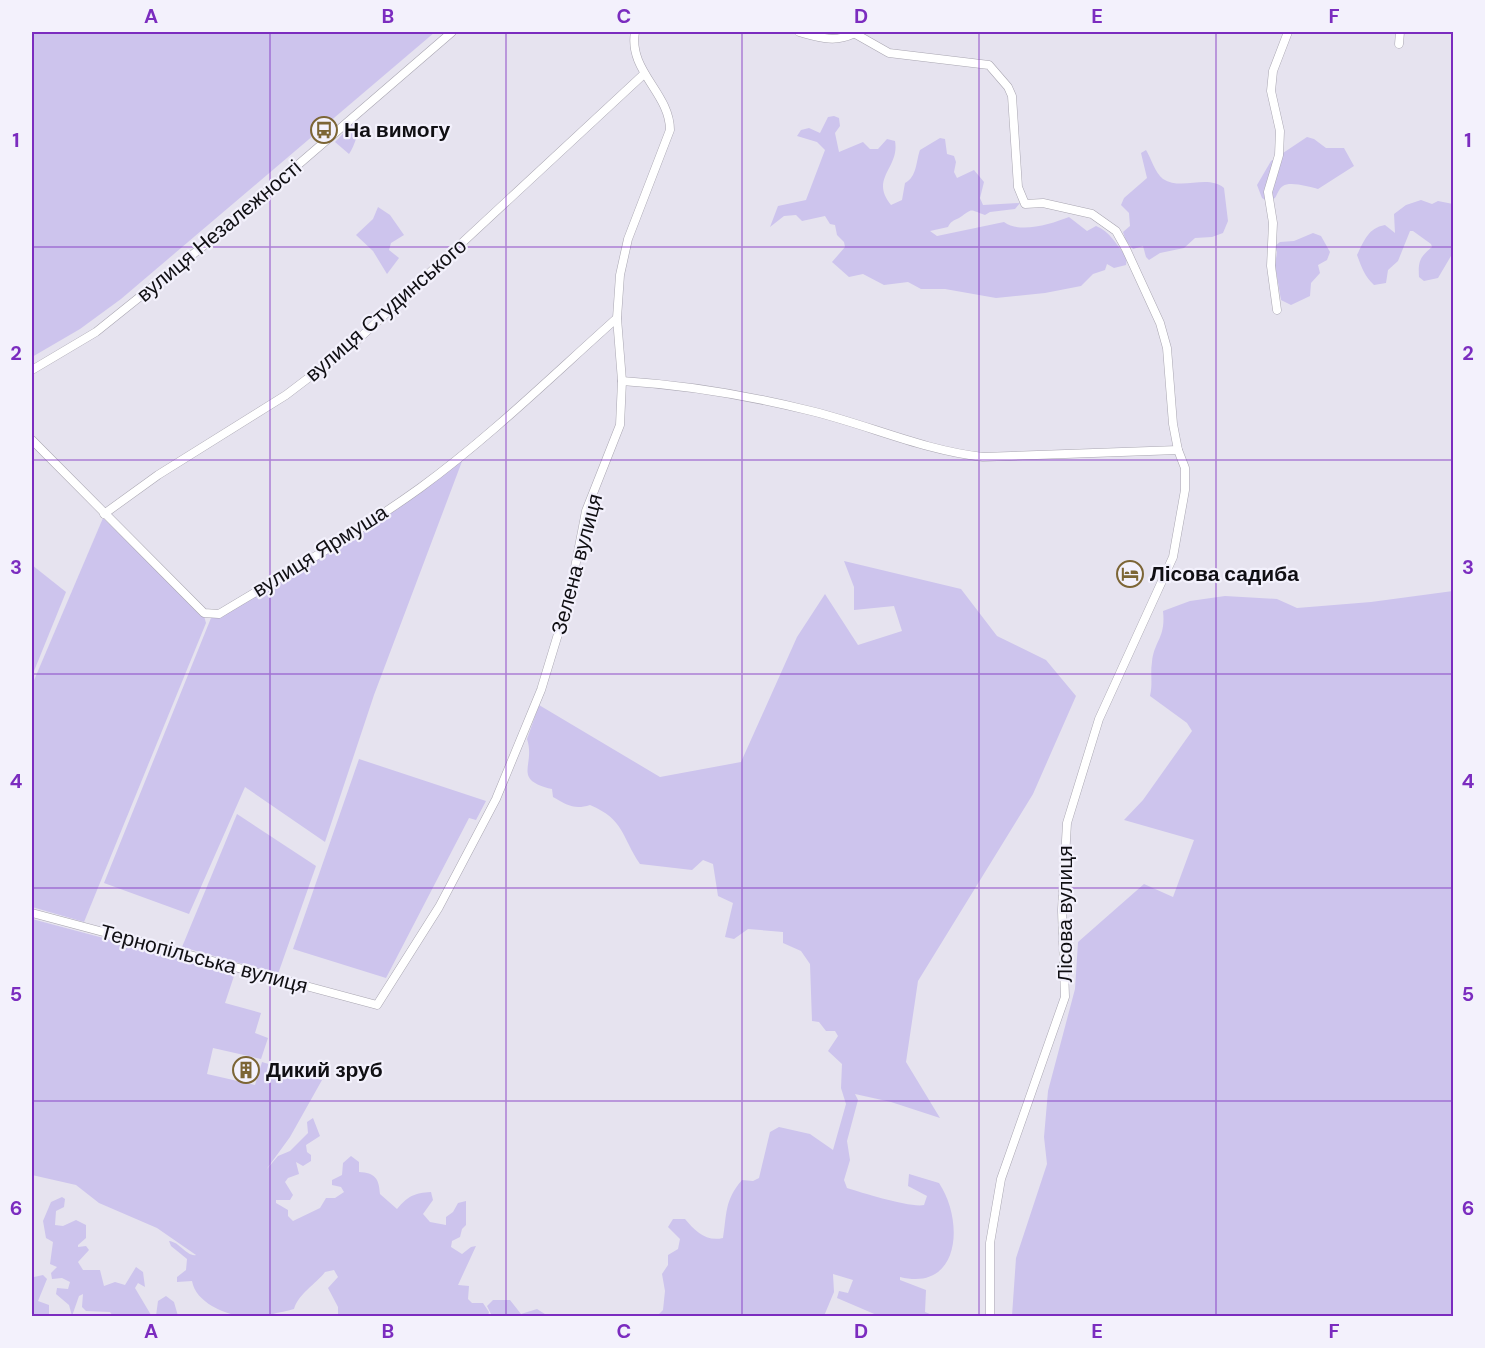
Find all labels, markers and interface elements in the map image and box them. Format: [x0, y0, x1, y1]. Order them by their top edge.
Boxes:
text: A [144, 3, 158, 29]
text: B [382, 3, 394, 29]
text: C [617, 3, 631, 29]
text: D [854, 3, 868, 29]
text: E [1091, 3, 1103, 29]
text: F [1328, 3, 1340, 29]
bus stop icon: На вимогу [309, 115, 339, 145]
place label: На вимогу [344, 116, 450, 144]
text: 1 [12, 127, 20, 153]
text: 1 [1464, 127, 1472, 153]
street label: вулиця Незалежності [131, 154, 307, 308]
street label: вулиця Студинського [299, 232, 473, 388]
text: 2 [10, 340, 22, 366]
text: 2 [1462, 340, 1474, 366]
street label: Зелена вулиця [545, 491, 609, 637]
street label: вулиця Ярмуша [247, 498, 393, 604]
text: 3 [10, 554, 22, 580]
text: 3 [1462, 554, 1474, 580]
hotel icon: Лісова садиба [1115, 559, 1145, 589]
place label: Лісова садиба [1150, 560, 1299, 588]
text: 4 [10, 768, 23, 794]
text: 4 [1462, 768, 1475, 794]
street label: Лісова вулиця [1051, 845, 1079, 983]
street label: Тернопільська вулиця [97, 918, 311, 1000]
text: 5 [10, 981, 22, 1007]
text: 5 [1462, 981, 1474, 1007]
building icon: Дикий зруб [231, 1055, 261, 1085]
place label: Дикий зруб [266, 1056, 383, 1084]
text: 6 [10, 1195, 22, 1221]
text: 6 [1462, 1195, 1474, 1221]
text: A [144, 1318, 158, 1344]
text: B [382, 1318, 394, 1344]
text: C [617, 1318, 631, 1344]
text: D [854, 1318, 868, 1344]
text: E [1091, 1318, 1103, 1344]
text: F [1328, 1318, 1340, 1344]

